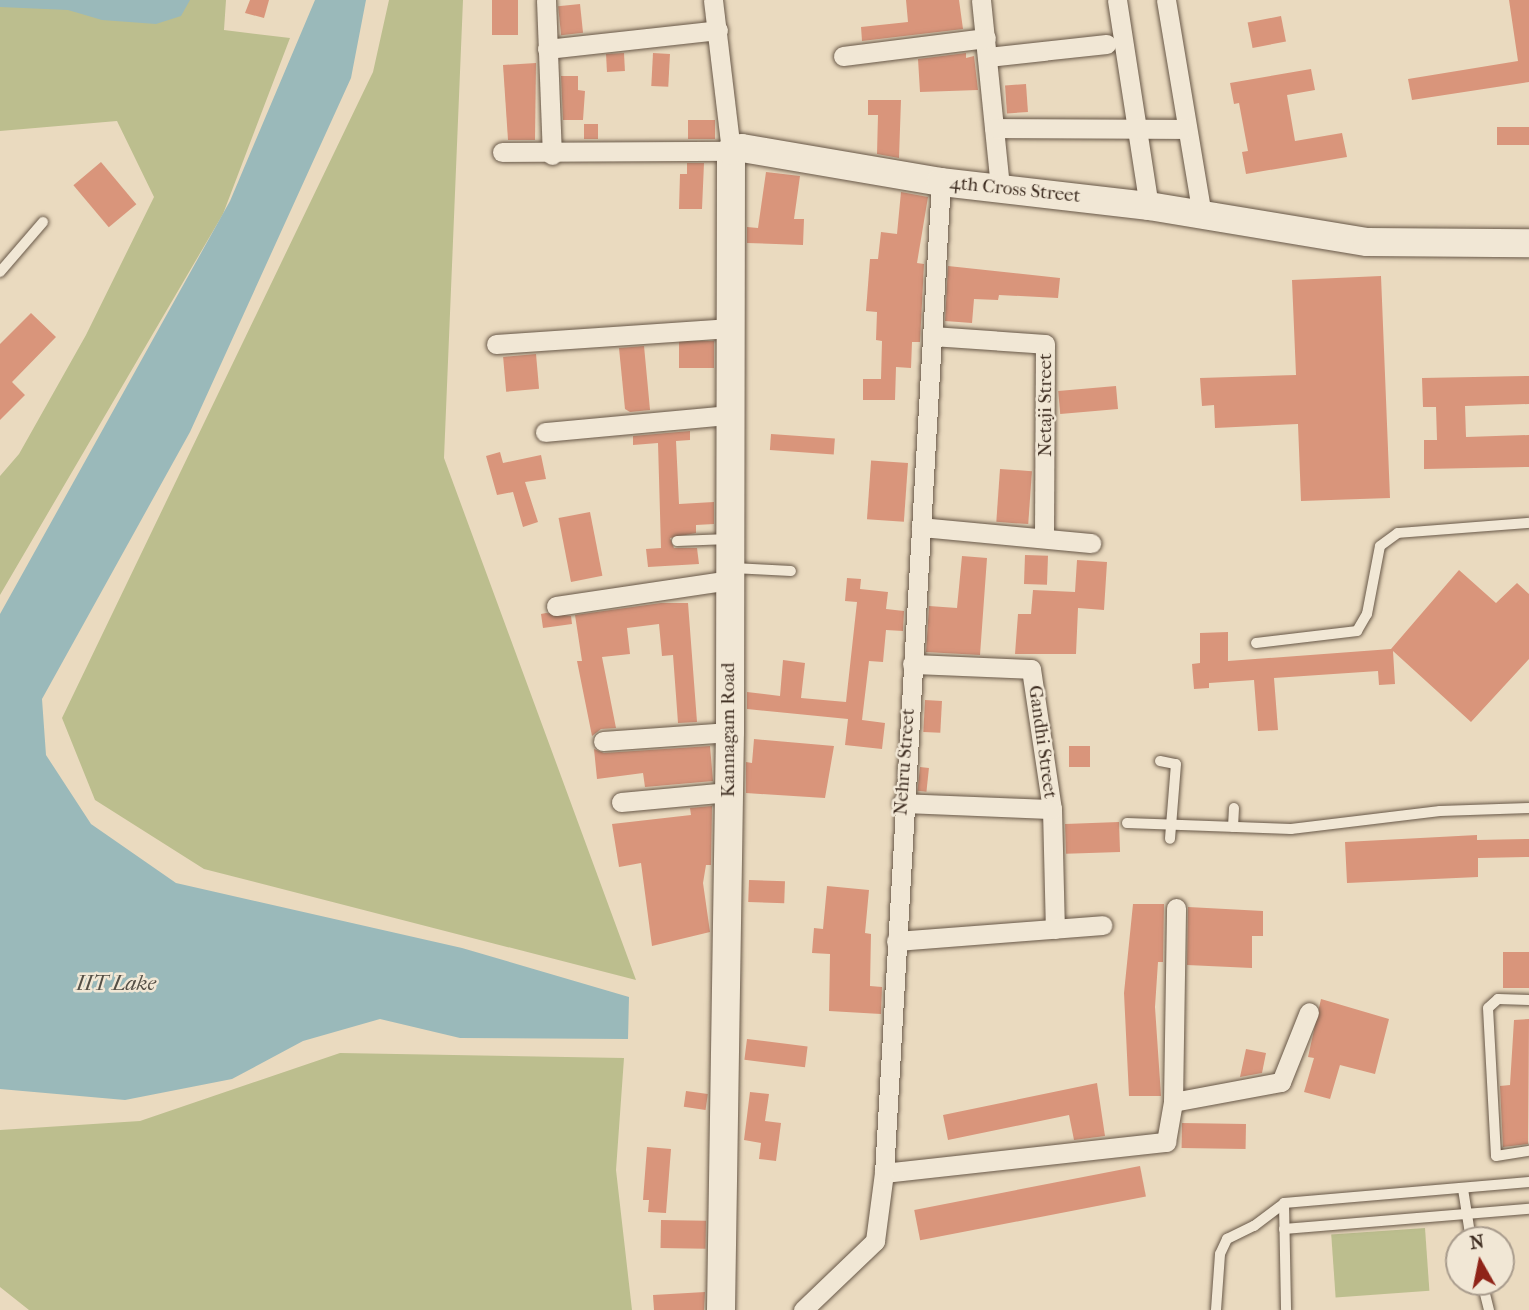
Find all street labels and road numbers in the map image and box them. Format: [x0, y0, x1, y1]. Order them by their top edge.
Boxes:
street label: 4th Cross Street [949, 172, 1081, 208]
street label: Netaji Street [1035, 353, 1057, 457]
street label: Kannagam Road [718, 663, 740, 797]
street label: Gandhi Street [1023, 684, 1061, 800]
street label: Nehru Street [890, 708, 920, 816]

